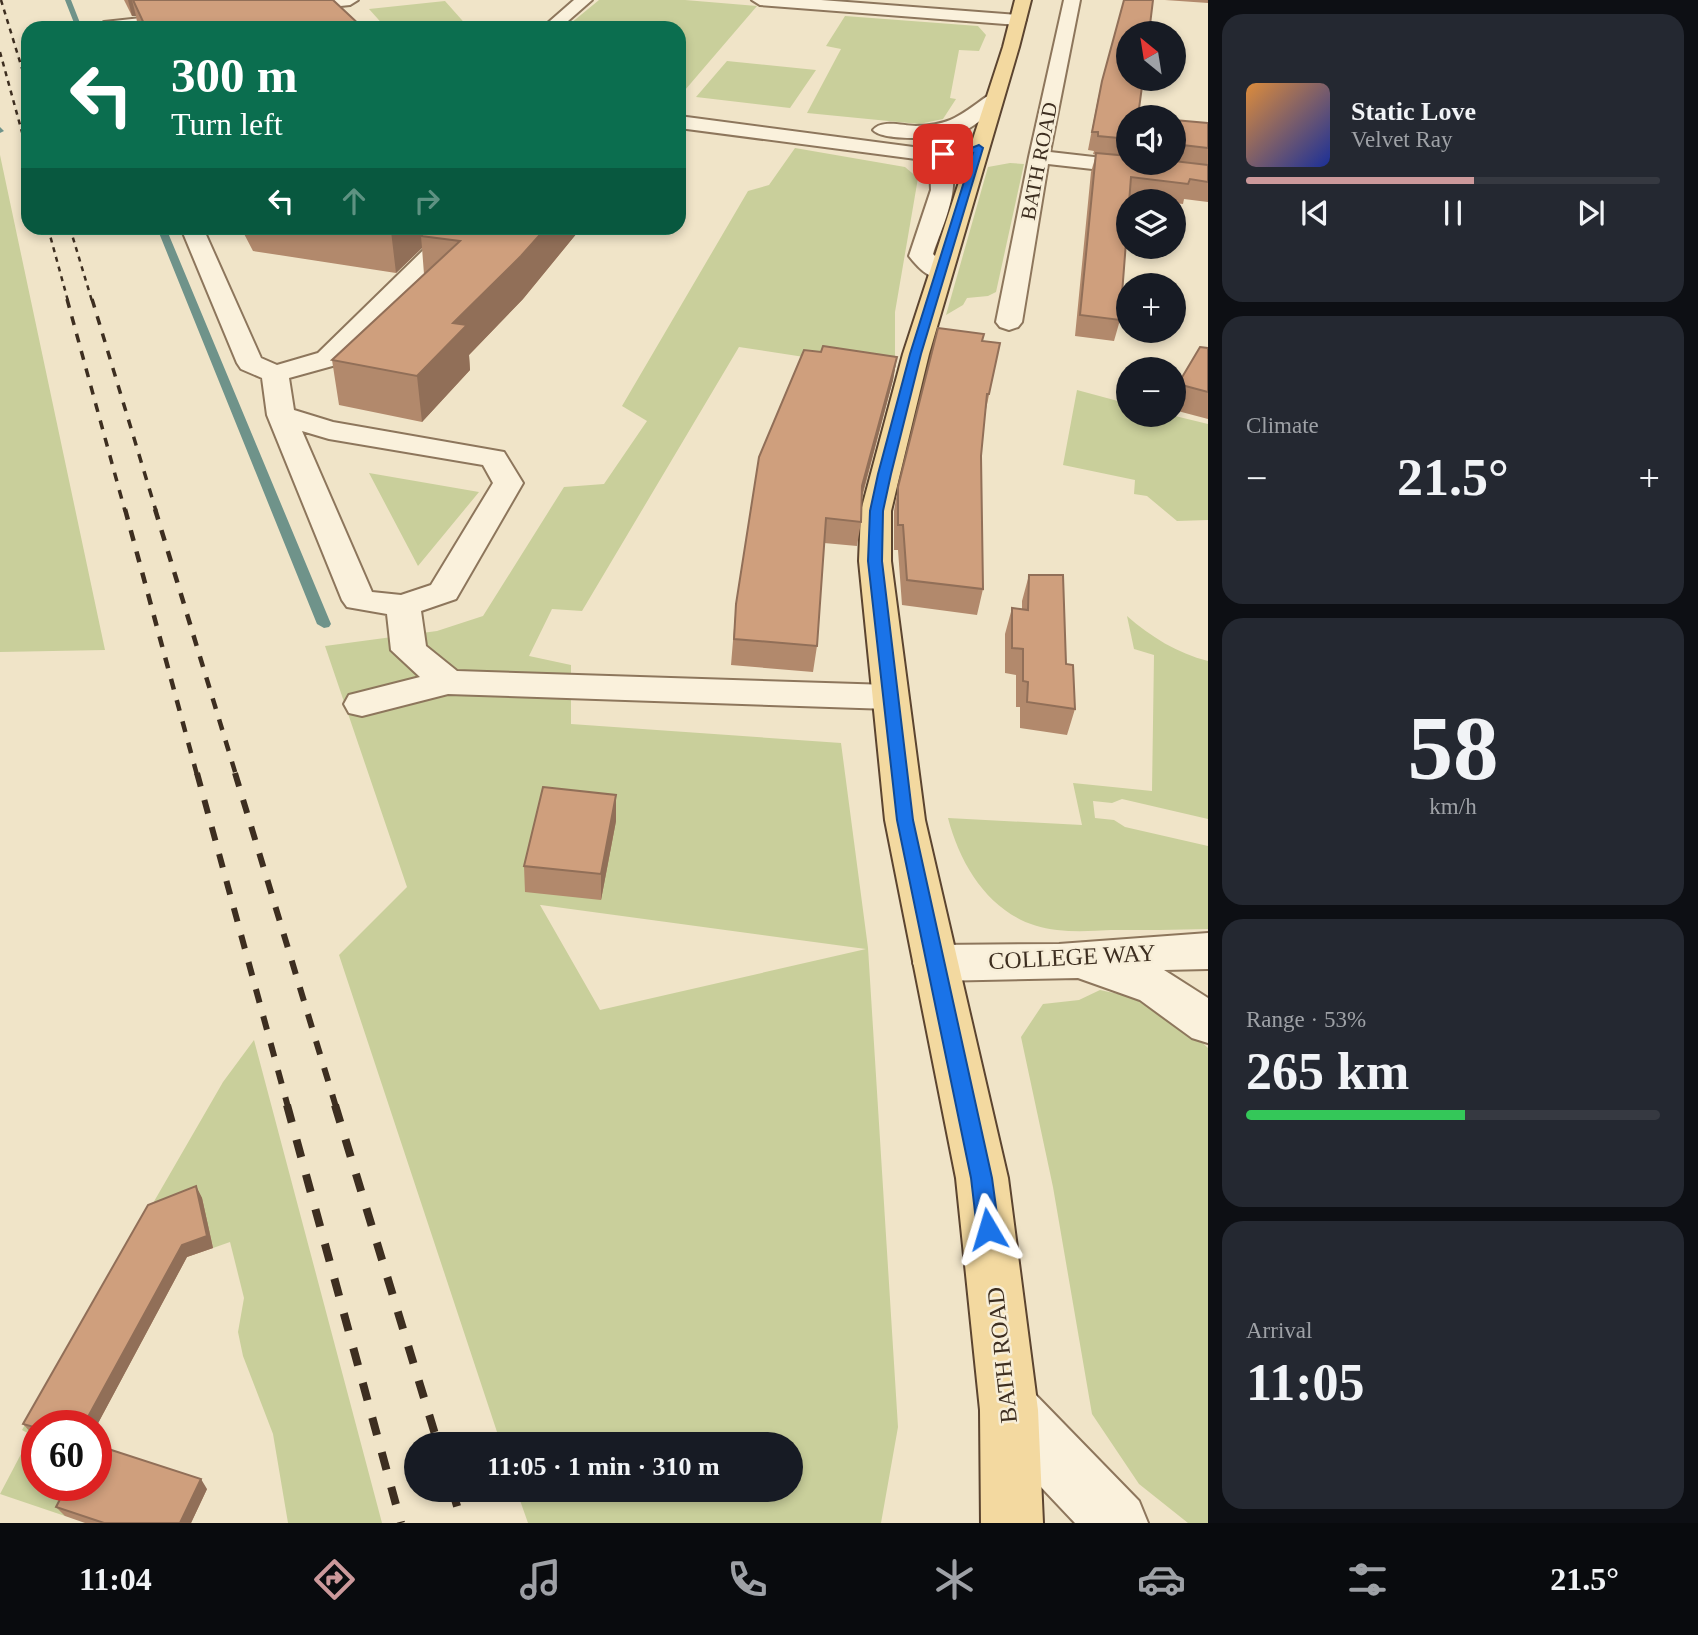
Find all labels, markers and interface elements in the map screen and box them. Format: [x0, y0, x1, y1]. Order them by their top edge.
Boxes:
north arrow [1116, 21, 1186, 91]
map controls [1116, 21, 1186, 427]
text: 300 m [171, 48, 298, 103]
icon: left [56, 49, 147, 140]
text: Static Love [1351, 97, 1476, 126]
street label: BATH ROAD [1016, 100, 1062, 222]
button: sound [1116, 105, 1186, 175]
text: Turn left [171, 106, 283, 142]
pin [913, 124, 973, 184]
text: Velvet Ray [1351, 127, 1453, 152]
icon: arrive [924, 135, 962, 173]
icon: left [262, 182, 300, 220]
icon: ahead [335, 182, 373, 220]
icon: right [408, 182, 446, 220]
button: layers [1116, 189, 1186, 259]
icon: previous [1296, 194, 1334, 232]
icon: pause [1434, 194, 1472, 232]
icon: next [1572, 194, 1610, 232]
button: + [1116, 273, 1186, 343]
button: − [1116, 357, 1186, 427]
text: Climate [1246, 413, 1319, 438]
text: 21.5° [1397, 449, 1509, 506]
text: − [1246, 457, 1267, 499]
text: + [1639, 457, 1660, 499]
text: 58 [1408, 698, 1499, 799]
text: km/h [1429, 794, 1477, 819]
street label: COLLEGE WAY [988, 940, 1156, 974]
text: Range · 53% [1246, 1007, 1366, 1032]
text: 265 km [1246, 1043, 1409, 1100]
position arrow [951, 1192, 1025, 1266]
street label: BATH ROAD [982, 1286, 1022, 1424]
text: Arrival [1246, 1318, 1312, 1343]
text: 11:05 [1246, 1354, 1364, 1411]
speed limit sign: 60 [21, 1410, 112, 1501]
text: 11:05 · 1 min · 310 m [487, 1452, 720, 1481]
icon: directions [310, 1555, 359, 1604]
icon: music [516, 1555, 565, 1604]
icon: phone [723, 1555, 772, 1604]
icon: climate [930, 1555, 979, 1604]
icon: car [1137, 1555, 1186, 1604]
icon: filters [1343, 1555, 1392, 1604]
text: 11:04 [79, 1561, 152, 1597]
text: 21.5° [1550, 1561, 1619, 1597]

